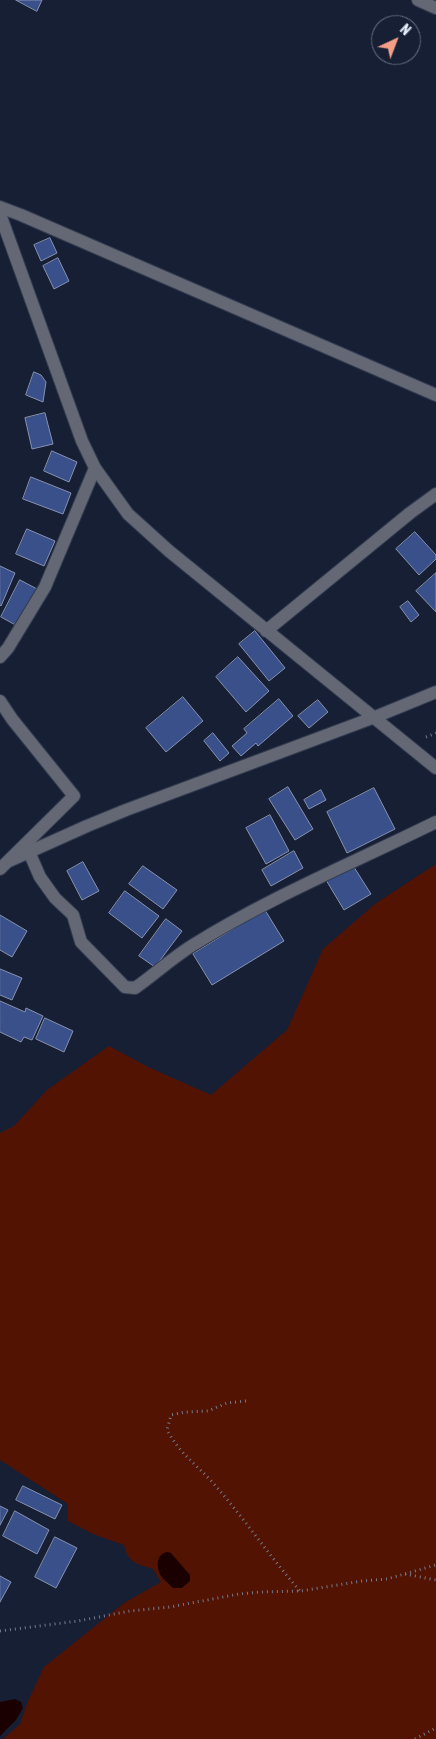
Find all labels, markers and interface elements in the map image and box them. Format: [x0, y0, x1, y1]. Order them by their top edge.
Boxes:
north arrow [371, 15, 421, 65]
text: N [397, 21, 414, 38]

